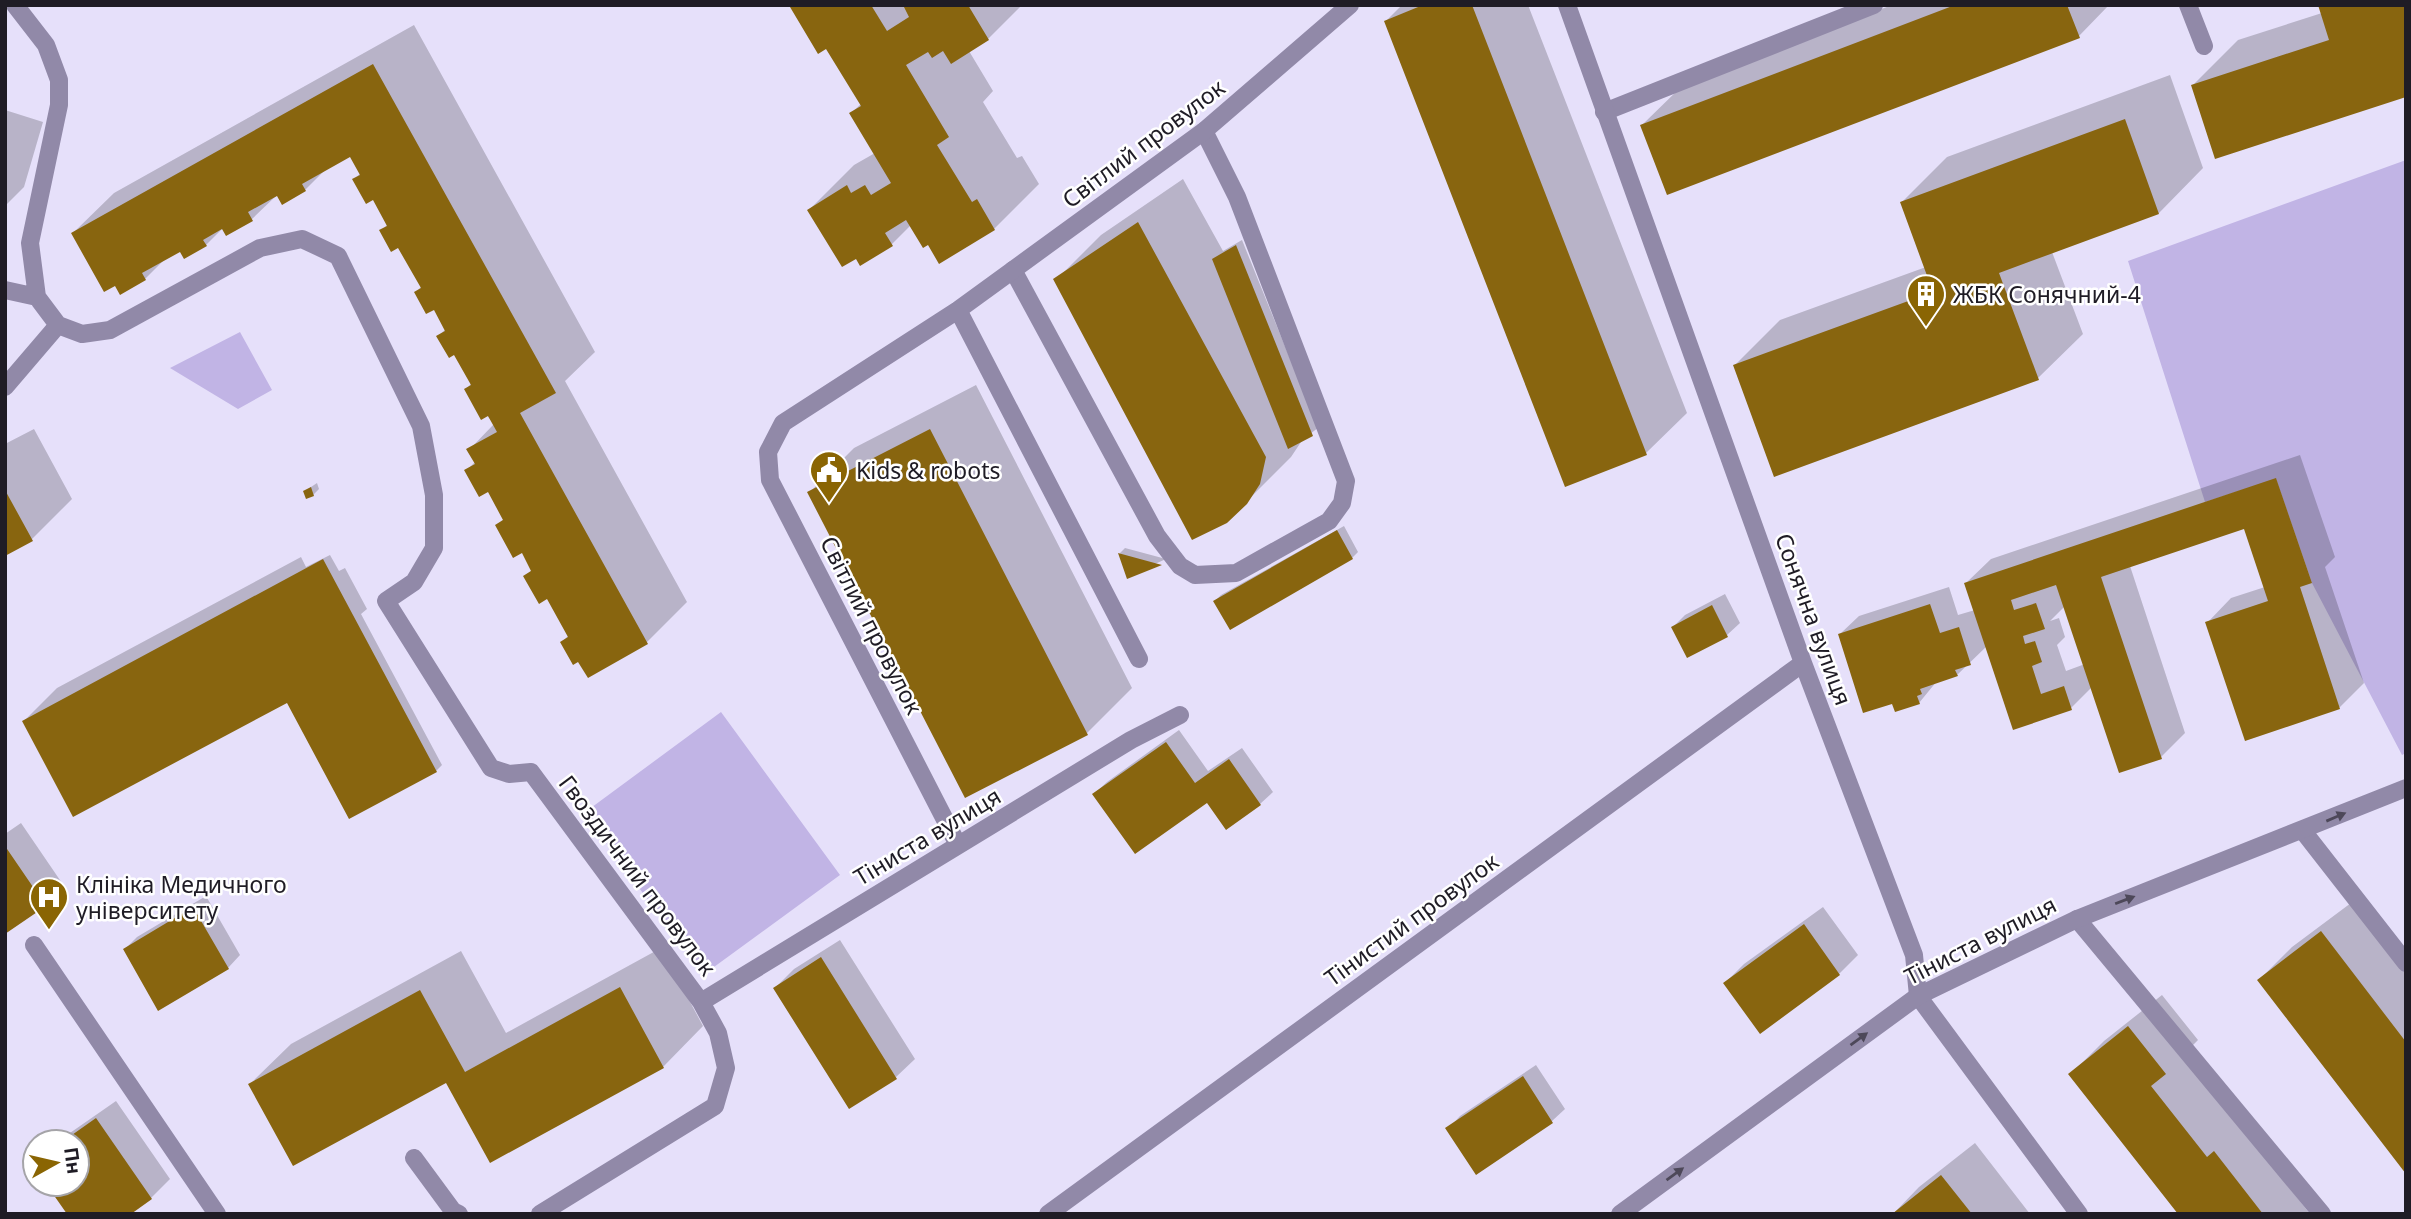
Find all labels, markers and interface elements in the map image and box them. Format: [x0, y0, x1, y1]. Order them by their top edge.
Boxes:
street label: Світлий провулок [1055, 71, 1231, 215]
building icon: ЖБК Сонячний-4 [1905, 273, 1947, 328]
place label: ЖБК Сонячний-4 [1953, 278, 2141, 310]
public building icon: Kids & robots [808, 449, 850, 504]
place label: Kids & robots [856, 454, 1000, 486]
street label: Сонячна вулиця [1768, 529, 1860, 709]
street label: Світлий провулок [813, 530, 931, 720]
street label: Гвоздичний провулок [552, 768, 725, 983]
street label: Тіниста вулиця [847, 779, 1007, 893]
one-way arrow [2326, 811, 2347, 822]
street label: Тінистий провулок [1317, 844, 1505, 993]
place label: Клініка Медичного університету [76, 868, 287, 926]
hospital icon: Клініка Медичного університету [28, 876, 70, 931]
street label: Тіниста вулиця [1899, 888, 2061, 992]
one-way arrow [2114, 895, 2135, 906]
one-way arrow [1850, 1033, 1868, 1047]
north arrow [21, 1128, 91, 1198]
text: Пн [58, 1145, 88, 1176]
one-way arrow [1666, 1166, 1684, 1181]

